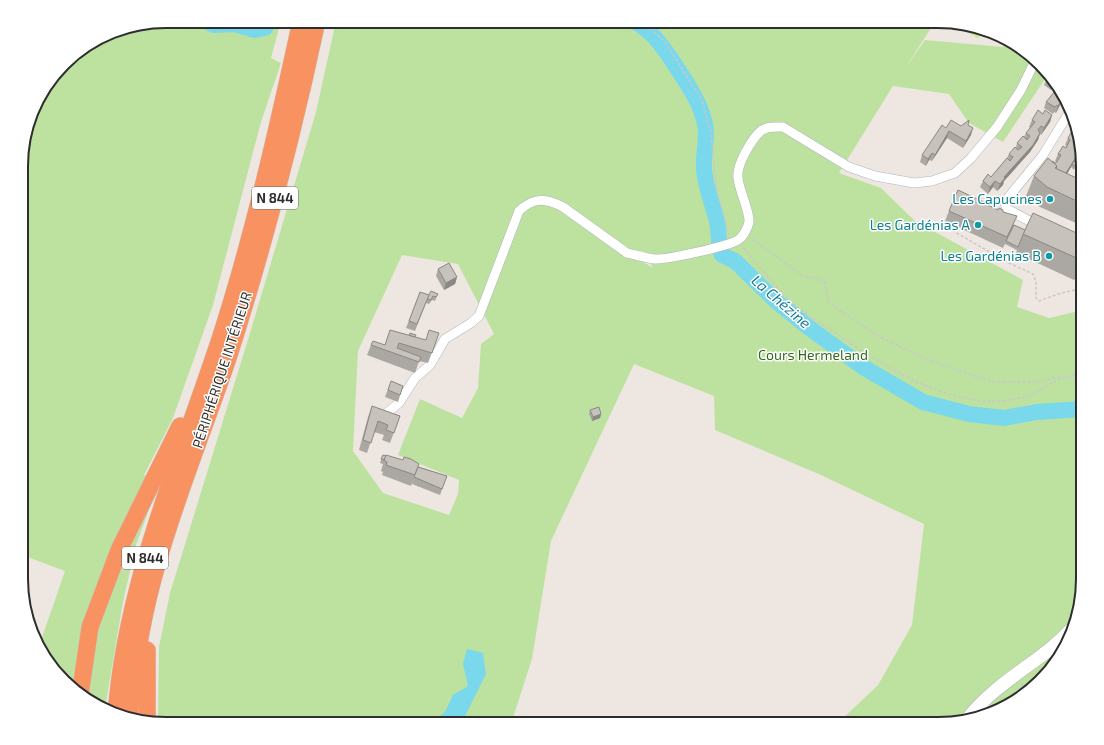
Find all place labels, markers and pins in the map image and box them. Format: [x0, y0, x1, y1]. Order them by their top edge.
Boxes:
place label: Les Capucines [952, 190, 1042, 207]
marker: Les Capucines [1045, 194, 1055, 204]
place label: Les Gardénias A [870, 216, 970, 233]
marker: Les Gardénias A [973, 220, 983, 230]
place label: Les Gardénias B [940, 247, 1041, 264]
marker: Les Gardénias B [1044, 251, 1054, 261]

